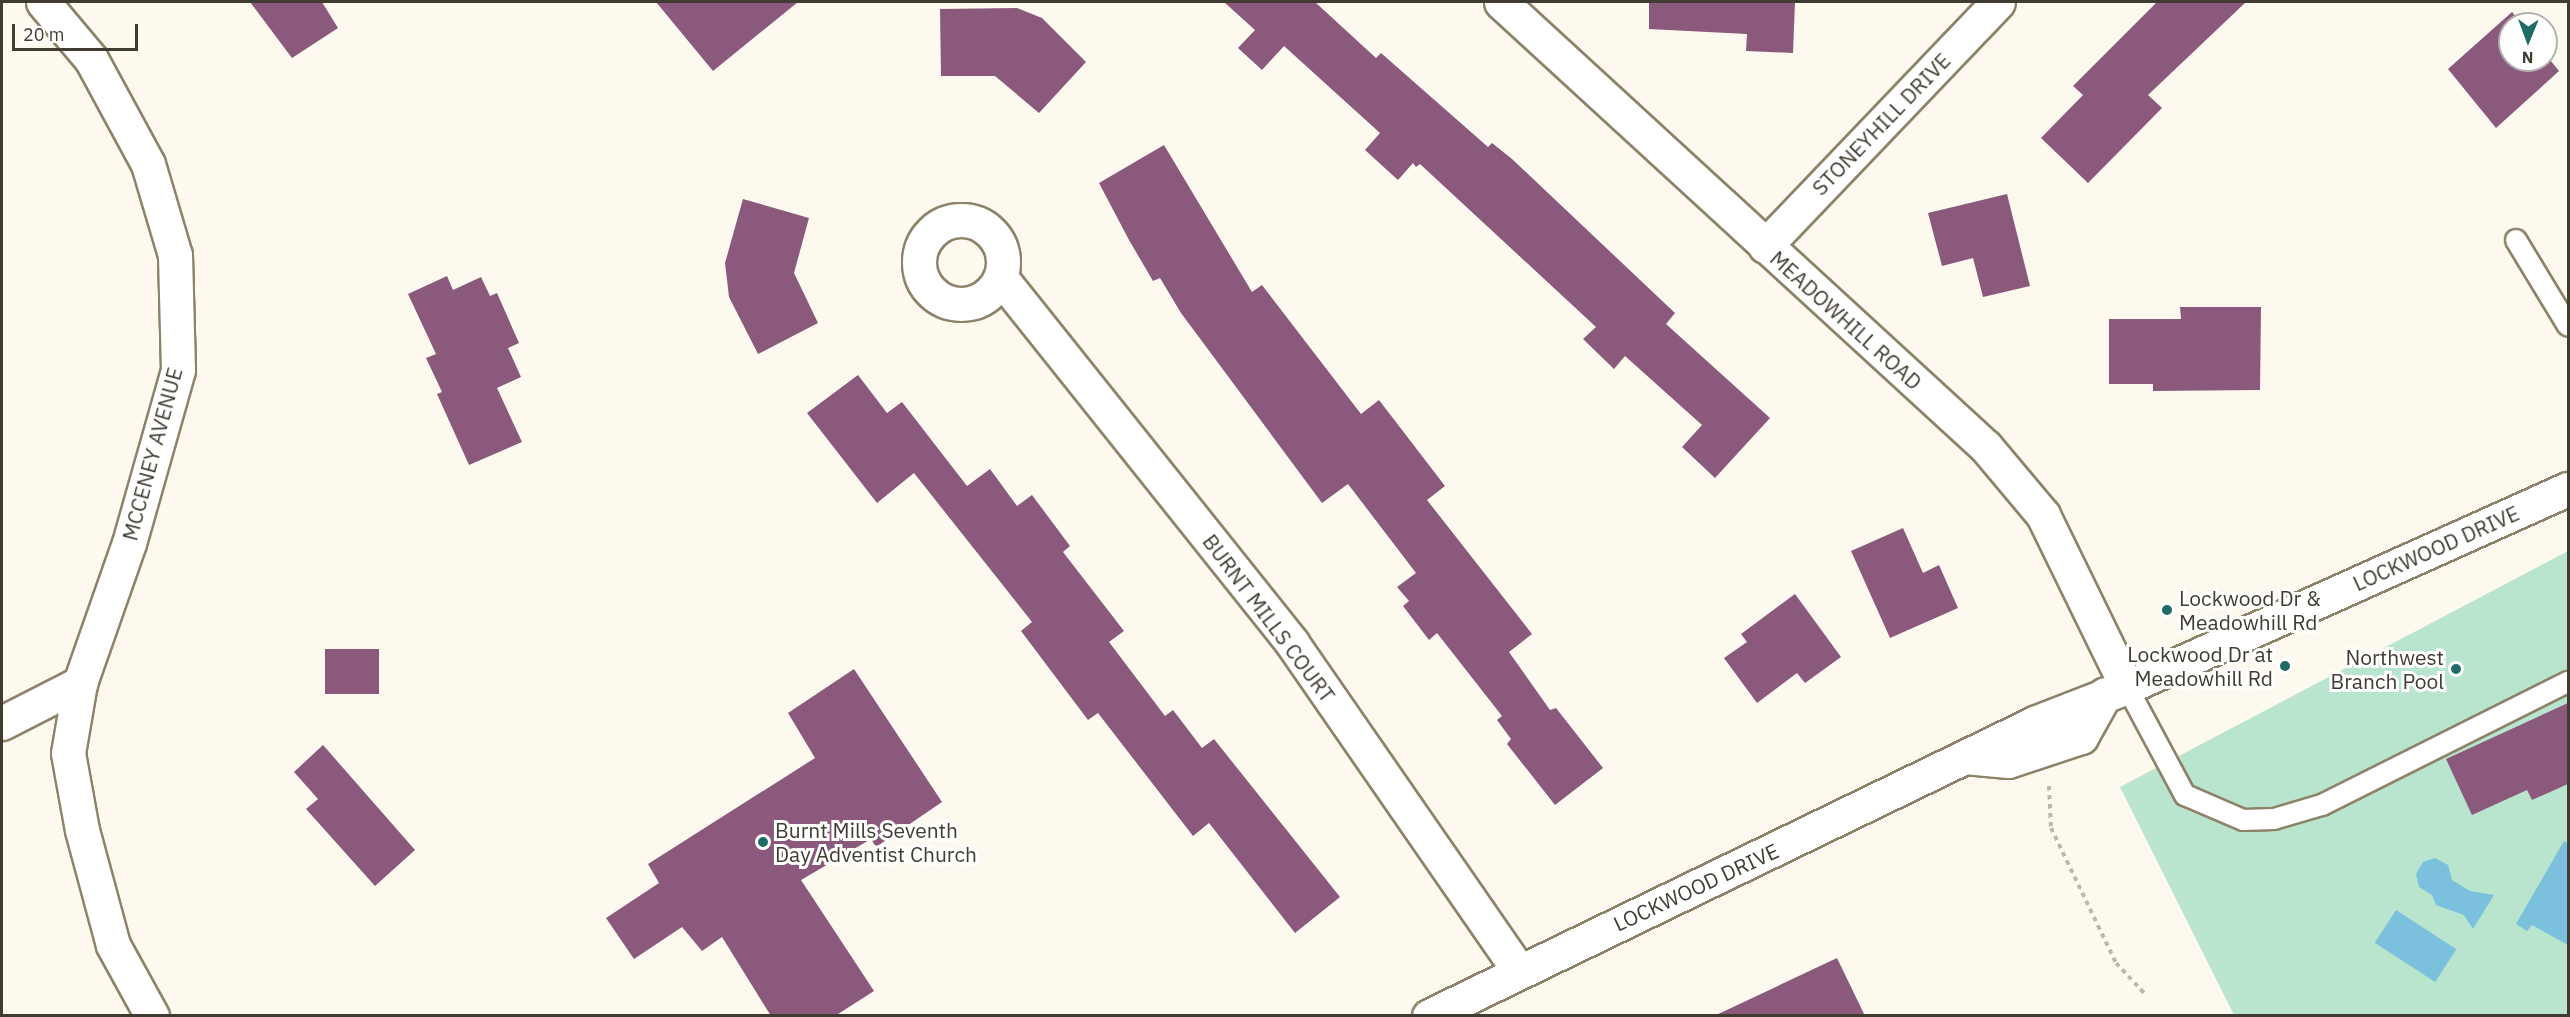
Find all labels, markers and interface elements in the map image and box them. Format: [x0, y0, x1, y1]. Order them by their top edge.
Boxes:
scale bar [15, 12, 141, 50]
north arrow [2498, 12, 2558, 72]
text: 20 m [23, 23, 65, 46]
street label: STONEYHILL DRIVE [1807, 48, 1955, 200]
text: N [2522, 48, 2534, 68]
street label: MEADOWHILL ROAD [1765, 245, 1927, 395]
street label: MCCENEY AVENUE [117, 365, 187, 543]
street label: LOCKWOOD DRIVE [2349, 500, 2523, 596]
street label: BURNT MILLS COURT [1198, 529, 1340, 707]
place label: Lockwood Dr & Meadowhill Rd [2179, 585, 2321, 635]
marker: Lockwood Dr & Meadowhill Rd [2160, 603, 2174, 617]
place label: Lockwood Dr at Meadowhill Rd [2127, 641, 2273, 691]
place label: Northwest Branch Pool [2331, 644, 2444, 694]
marker: Lockwood Dr at Meadowhill Rd [2278, 659, 2292, 673]
marker: Northwest Branch Pool [2449, 662, 2463, 676]
place label: Burnt Mills Seventh Day Adventist Church [775, 817, 977, 867]
marker: Burnt Mills Seventh Day Adventist Church [756, 835, 770, 849]
street label: LOCKWOOD DRIVE [1609, 838, 1783, 936]

